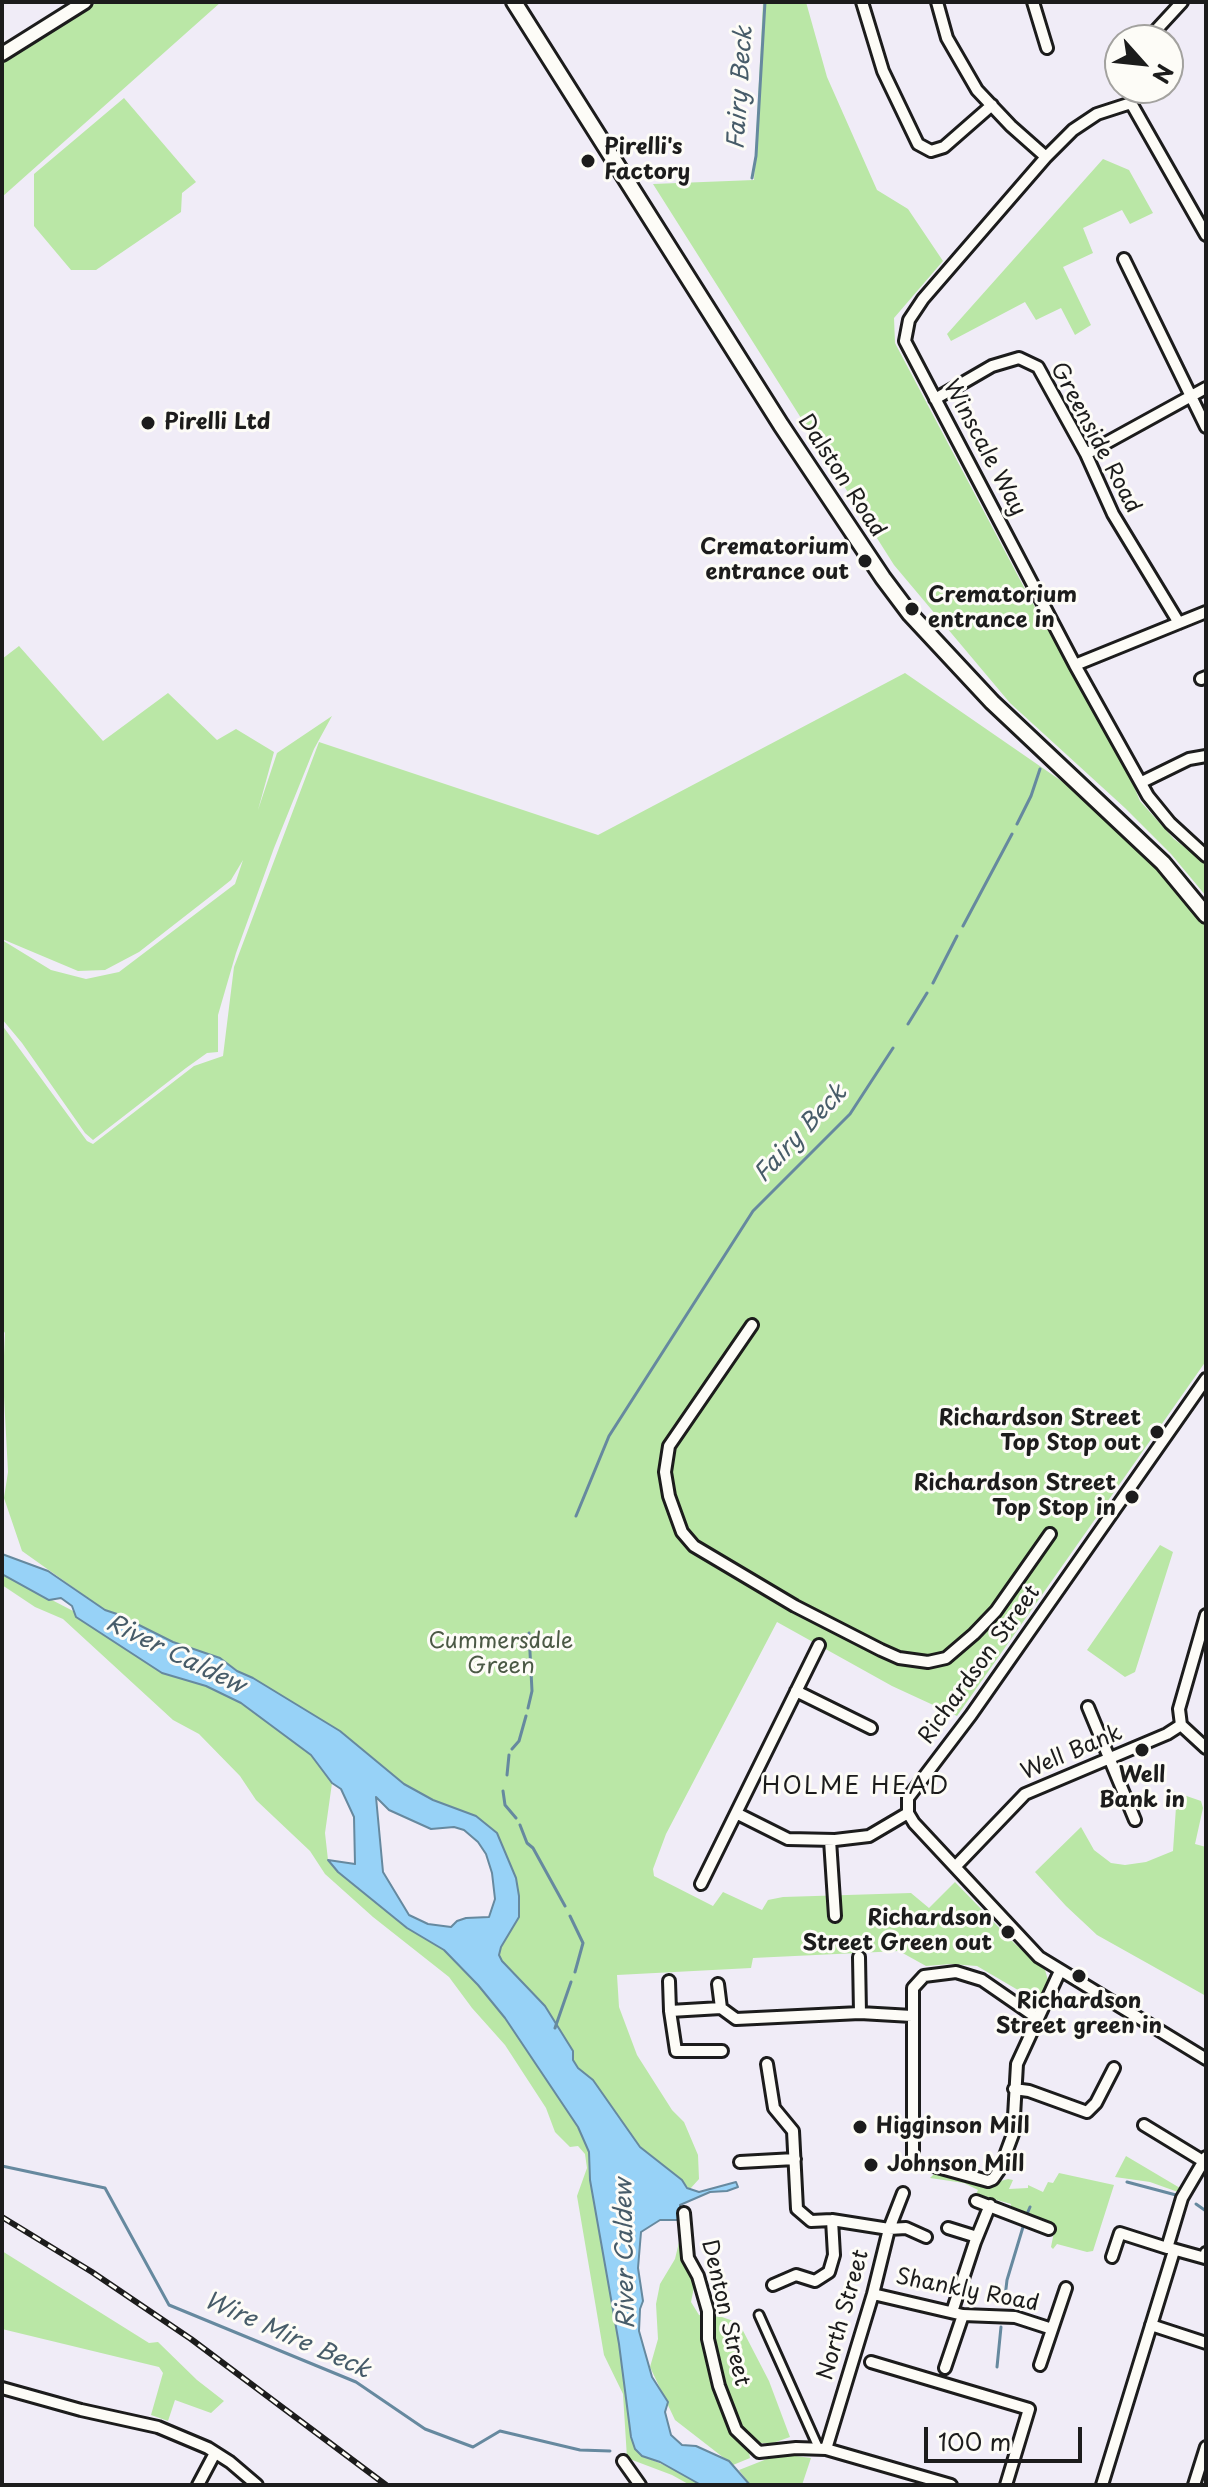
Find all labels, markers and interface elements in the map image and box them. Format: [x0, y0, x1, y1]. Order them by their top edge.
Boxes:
north arrow [1104, 24, 1184, 104]
water label: Fairy Beck [722, 26, 760, 150]
text: N [1145, 59, 1183, 89]
place label: Pirelli's Factory [604, 135, 690, 186]
marker: Pirelli's Factory [579, 152, 597, 170]
street label: Greenside Road [1044, 358, 1146, 518]
street label: Winscale Way [937, 375, 1031, 521]
place label: Pirelli Ltd [164, 410, 270, 436]
street label: Dalston Road [791, 410, 891, 542]
marker: Pirelli Ltd [139, 414, 157, 432]
place label: Crematorium entrance out [700, 535, 849, 586]
marker: Crematorium entrance out [856, 552, 874, 570]
place label: Crematorium entrance in [928, 583, 1077, 634]
marker: Crematorium entrance in [903, 600, 921, 618]
water label: Fairy Beck [748, 1079, 854, 1189]
place label: Richardson Street Top Stop out [939, 1406, 1141, 1458]
marker: Richardson Street Top Stop out [1148, 1423, 1166, 1441]
place label: Richardson Street Top Stop in [914, 1471, 1116, 1522]
marker: Richardson Street Top Stop in [1123, 1488, 1141, 1506]
street label: Richardson Street [914, 1581, 1046, 1749]
water label: River Caldew [101, 1609, 249, 1701]
park label: Cummersdale Green [429, 1629, 573, 1680]
street label: Well Bank [1018, 1720, 1126, 1786]
marker: Well Bank in [1133, 1741, 1151, 1759]
place label: Well Bank in [1099, 1763, 1185, 1814]
district label: HOLME HEAD [762, 1773, 950, 1801]
place label: Richardson Street Green out [802, 1906, 992, 1958]
marker: Richardson Street Green out [999, 1923, 1017, 1941]
marker: Richardson Street green in [1070, 1967, 1088, 1985]
place label: Richardson Street green in [996, 1989, 1162, 2040]
place label: Higginson Mill [876, 2114, 1029, 2140]
marker: Higginson Mill [851, 2118, 869, 2136]
place label: Johnson Mill [887, 2152, 1024, 2178]
marker: Johnson Mill [862, 2156, 880, 2174]
water label: River Caldew [610, 2179, 642, 2329]
street label: Denton Street [695, 2237, 755, 2389]
street label: North Street [813, 2247, 875, 2383]
street label: Shankly Road [893, 2264, 1041, 2318]
water label: Wire Mire Beck [200, 2287, 374, 2385]
scale bar [928, 2411, 1086, 2461]
text: 100 m [938, 2423, 1011, 2459]

